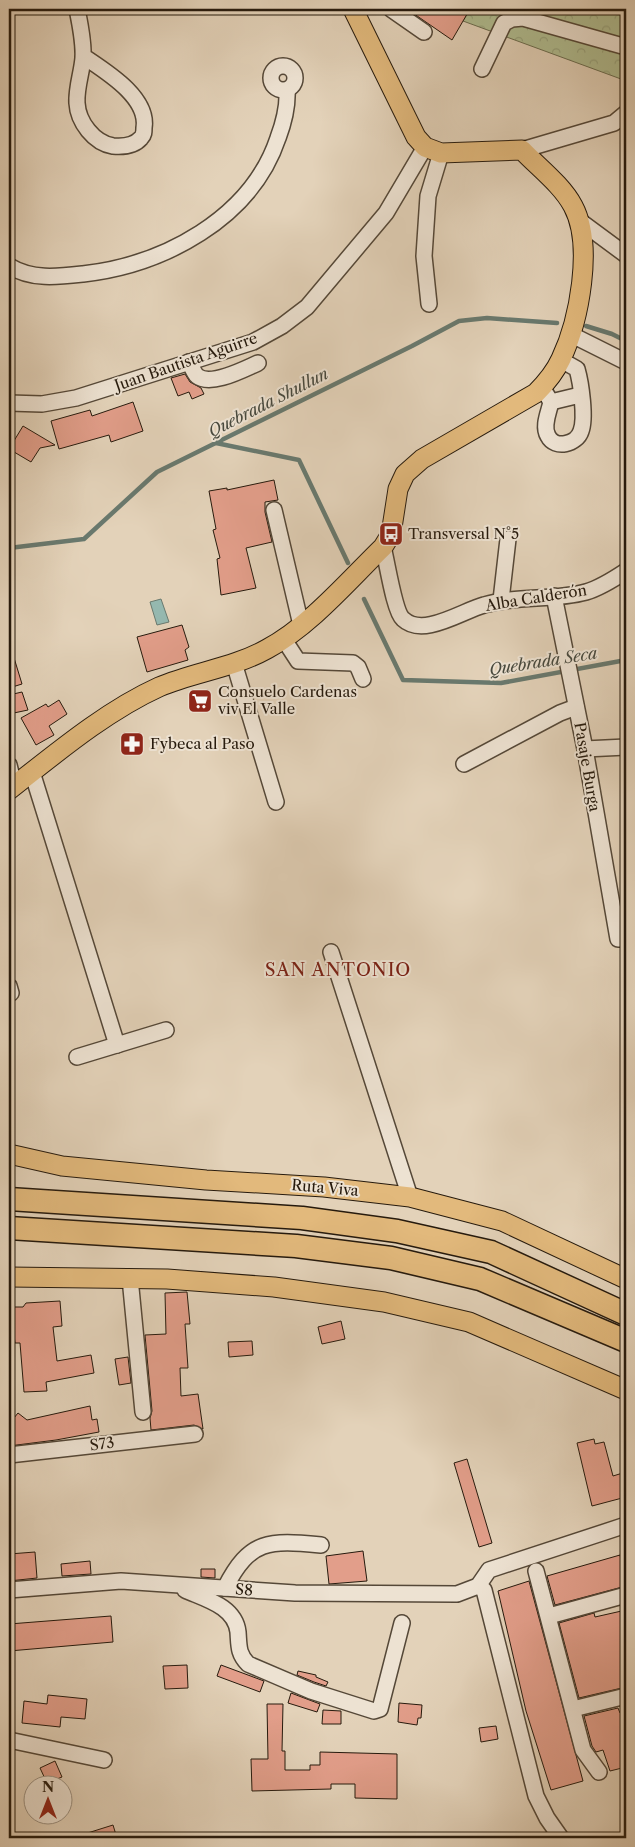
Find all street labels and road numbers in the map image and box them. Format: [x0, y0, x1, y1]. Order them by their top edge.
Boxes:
street label: Juan Bautista Aguirre [110, 328, 260, 396]
street label: Alba Calderón [483, 580, 589, 615]
street label: Pasaje Burga [570, 721, 605, 813]
street label: Ruta Viva [291, 1175, 360, 1200]
street label: S73 [88, 1432, 115, 1455]
street label: S8 [234, 1579, 254, 1600]

